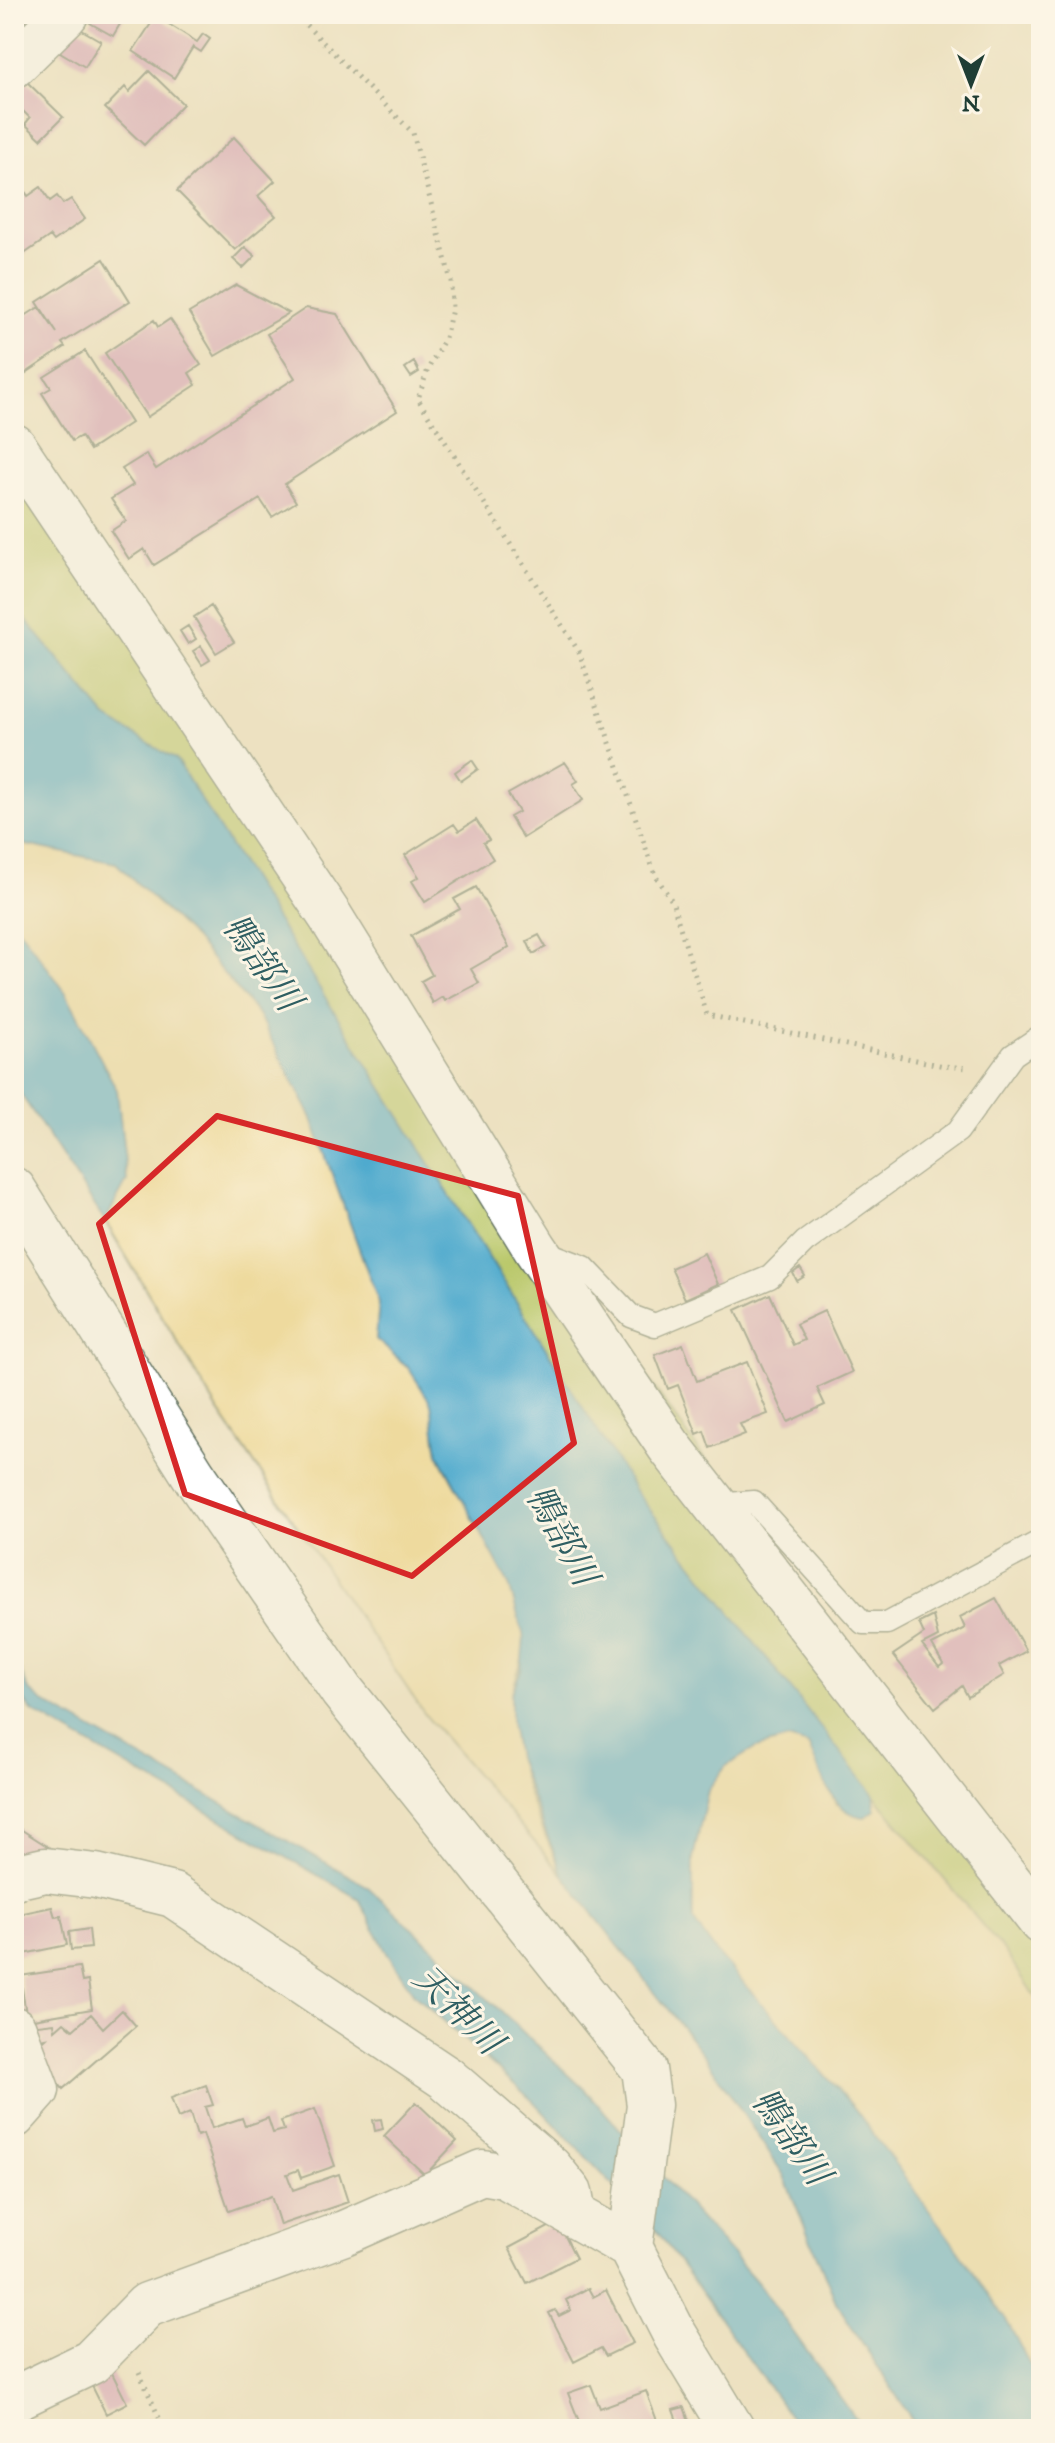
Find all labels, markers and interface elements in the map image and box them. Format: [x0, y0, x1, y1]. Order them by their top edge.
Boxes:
north arrow [931, 44, 1011, 124]
text: N [962, 89, 980, 116]
water label: 鴨部川 [212, 906, 313, 1024]
water label: 鴨部川 [515, 1478, 609, 1598]
water label: 天神川 [403, 1957, 514, 2068]
water label: 鴨部川 [741, 2080, 842, 2198]

